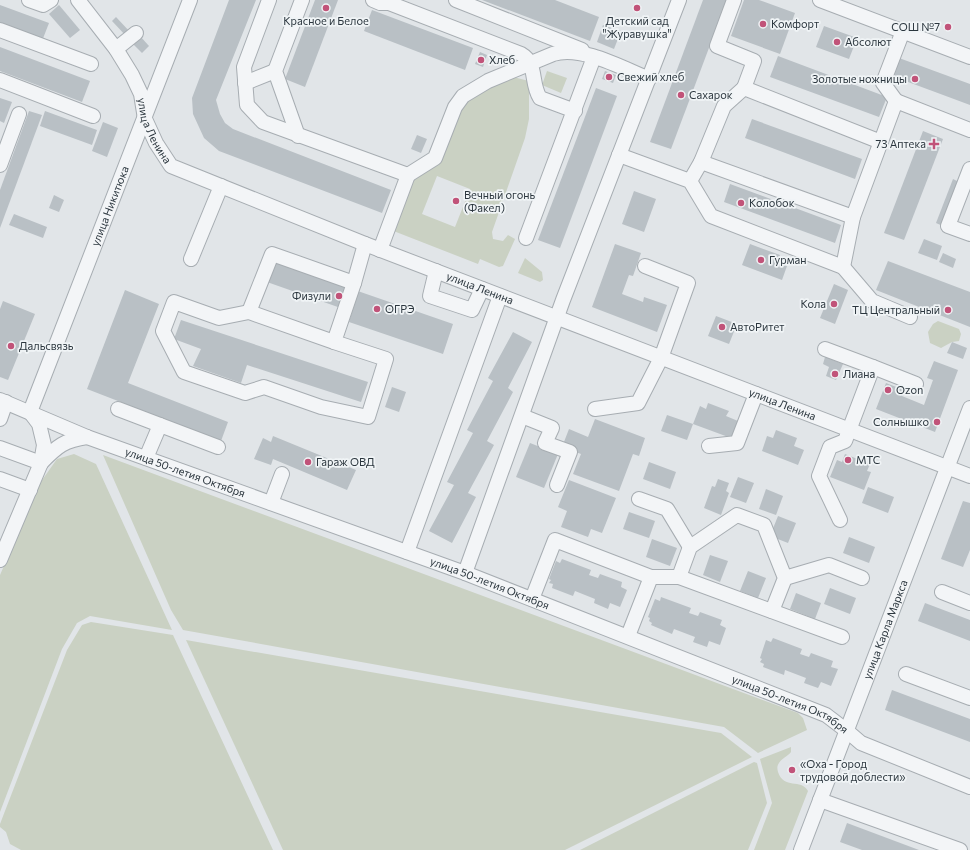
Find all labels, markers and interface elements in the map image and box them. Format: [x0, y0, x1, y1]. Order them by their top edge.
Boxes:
marker: Красное и Белое [321, 3, 331, 13]
marker: Детский сад "Журавушка" [632, 3, 642, 13]
place label: Красное и Белое [283, 14, 369, 27]
place label: Детский сад "Журавушка" [602, 14, 672, 40]
place label: Комфорт [771, 17, 819, 30]
marker: Комфорт [758, 19, 768, 29]
place label: СОШ №7 [891, 20, 940, 33]
marker: СОШ №7 [943, 22, 953, 32]
place label: Абсолют [845, 35, 891, 48]
marker: Абсолют [832, 37, 842, 47]
place label: Хлеб [489, 53, 516, 66]
marker: Хлеб [476, 55, 486, 65]
place label: Свежий хлеб [617, 70, 685, 83]
marker: Свежий хлеб [604, 72, 614, 82]
place label: Золотые ножницы [812, 72, 907, 85]
marker: Золотые ножницы [910, 74, 920, 84]
place label: Сахарок [689, 88, 733, 101]
marker: Сахарок [676, 90, 686, 100]
street label: улица Ленина [136, 97, 175, 166]
place label: 73 Аптека [875, 137, 926, 150]
marker: 73 Аптека [929, 139, 939, 149]
street label: улица Никитюка [88, 164, 131, 248]
place label: Вечный огонь (Факел) [464, 188, 536, 214]
marker: Вечный огонь (Факел) [451, 196, 461, 206]
place label: Колобок [749, 196, 795, 209]
marker: Колобок [736, 198, 746, 208]
place label: Гурман [769, 253, 806, 266]
marker: Гурман [756, 255, 766, 265]
street label: улица Ленина [445, 269, 516, 306]
place label: Физули [292, 289, 331, 302]
marker: Физули [334, 291, 344, 301]
place label: Кола [800, 297, 826, 310]
marker: Кола [829, 299, 839, 309]
place label: ОГРЭ [385, 302, 415, 315]
place label: ТЦ Центральный [852, 303, 940, 316]
marker: ОГРЭ [372, 304, 382, 314]
marker: ТЦ Центральный [943, 305, 953, 315]
place label: АвтоРитет [730, 320, 784, 333]
marker: АвтоРитет [717, 322, 727, 332]
place label: Дальсвязь [19, 339, 74, 352]
marker: Дальсвязь [6, 341, 16, 351]
place label: Лиана [843, 367, 875, 380]
marker: Лиана [830, 369, 840, 379]
place label: Ozon [896, 383, 923, 396]
street label: улица Ленина [747, 385, 818, 422]
marker: Ozon [883, 385, 893, 395]
place label: Солнышко [873, 415, 929, 428]
marker: Солнышко [932, 417, 942, 427]
street label: улица 50-летия Октября [124, 444, 247, 499]
place label: МТС [856, 453, 880, 466]
place label: Гараж ОВД [316, 455, 375, 468]
marker: МТС [843, 455, 853, 465]
marker: Гараж ОВД [303, 457, 313, 467]
street label: улица 50-летия Октября [429, 554, 551, 612]
street label: улица Карла Маркса [860, 578, 910, 681]
street label: улица 50-летия Октября [730, 672, 851, 736]
place label: «Оха - Город трудовой доблести» [800, 757, 906, 783]
marker: «Оха - Город трудовой доблести» [787, 765, 797, 775]

